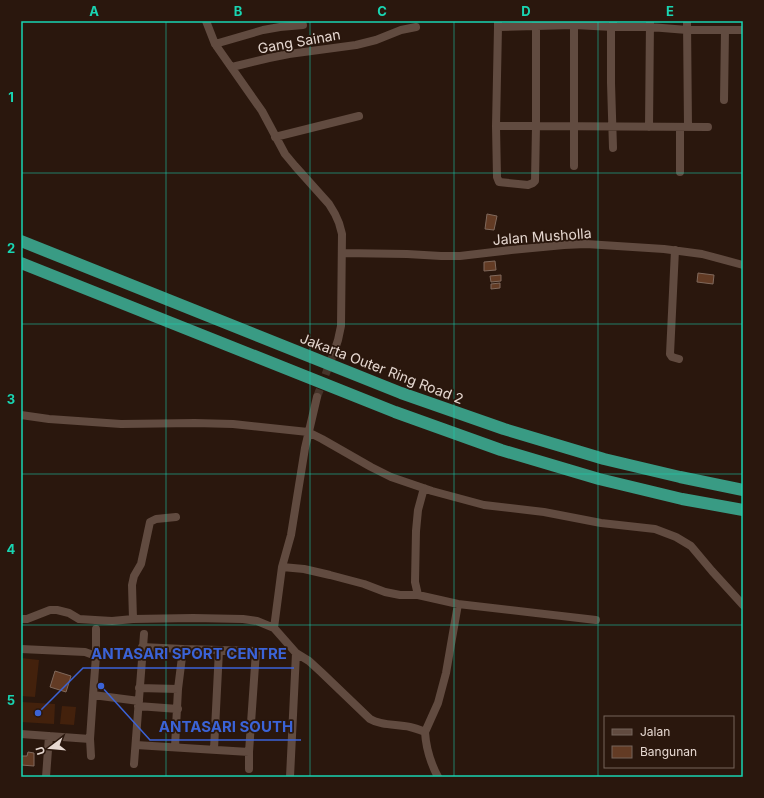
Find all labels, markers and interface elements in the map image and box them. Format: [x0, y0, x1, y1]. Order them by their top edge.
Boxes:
text: A [89, 3, 99, 19]
text: B [234, 3, 243, 19]
text: C [377, 3, 387, 19]
text: D [521, 3, 531, 19]
text: E [666, 3, 674, 19]
street label: Gang Sainan [256, 25, 342, 57]
text: 1 [8, 89, 14, 105]
street label: Jalan Musholla [492, 224, 592, 248]
text: 2 [7, 240, 15, 256]
street label: Jakarta Outer Ring Road 2 [298, 329, 466, 407]
text: 3 [7, 391, 15, 407]
text: 4 [7, 541, 16, 557]
callout: ANTASARI SPORT CENTRE [83, 641, 294, 668]
text: ANTASARI SPORT CENTRE [91, 644, 287, 663]
text: 5 [7, 692, 15, 708]
callout: ANTASARI SOUTH [150, 713, 301, 740]
legend [604, 716, 734, 768]
text: ANTASARI SOUTH [159, 717, 293, 736]
text: Jalan [640, 724, 670, 739]
north arrow [30, 728, 70, 768]
text: Bangunan [640, 744, 697, 759]
text: U [33, 745, 48, 757]

